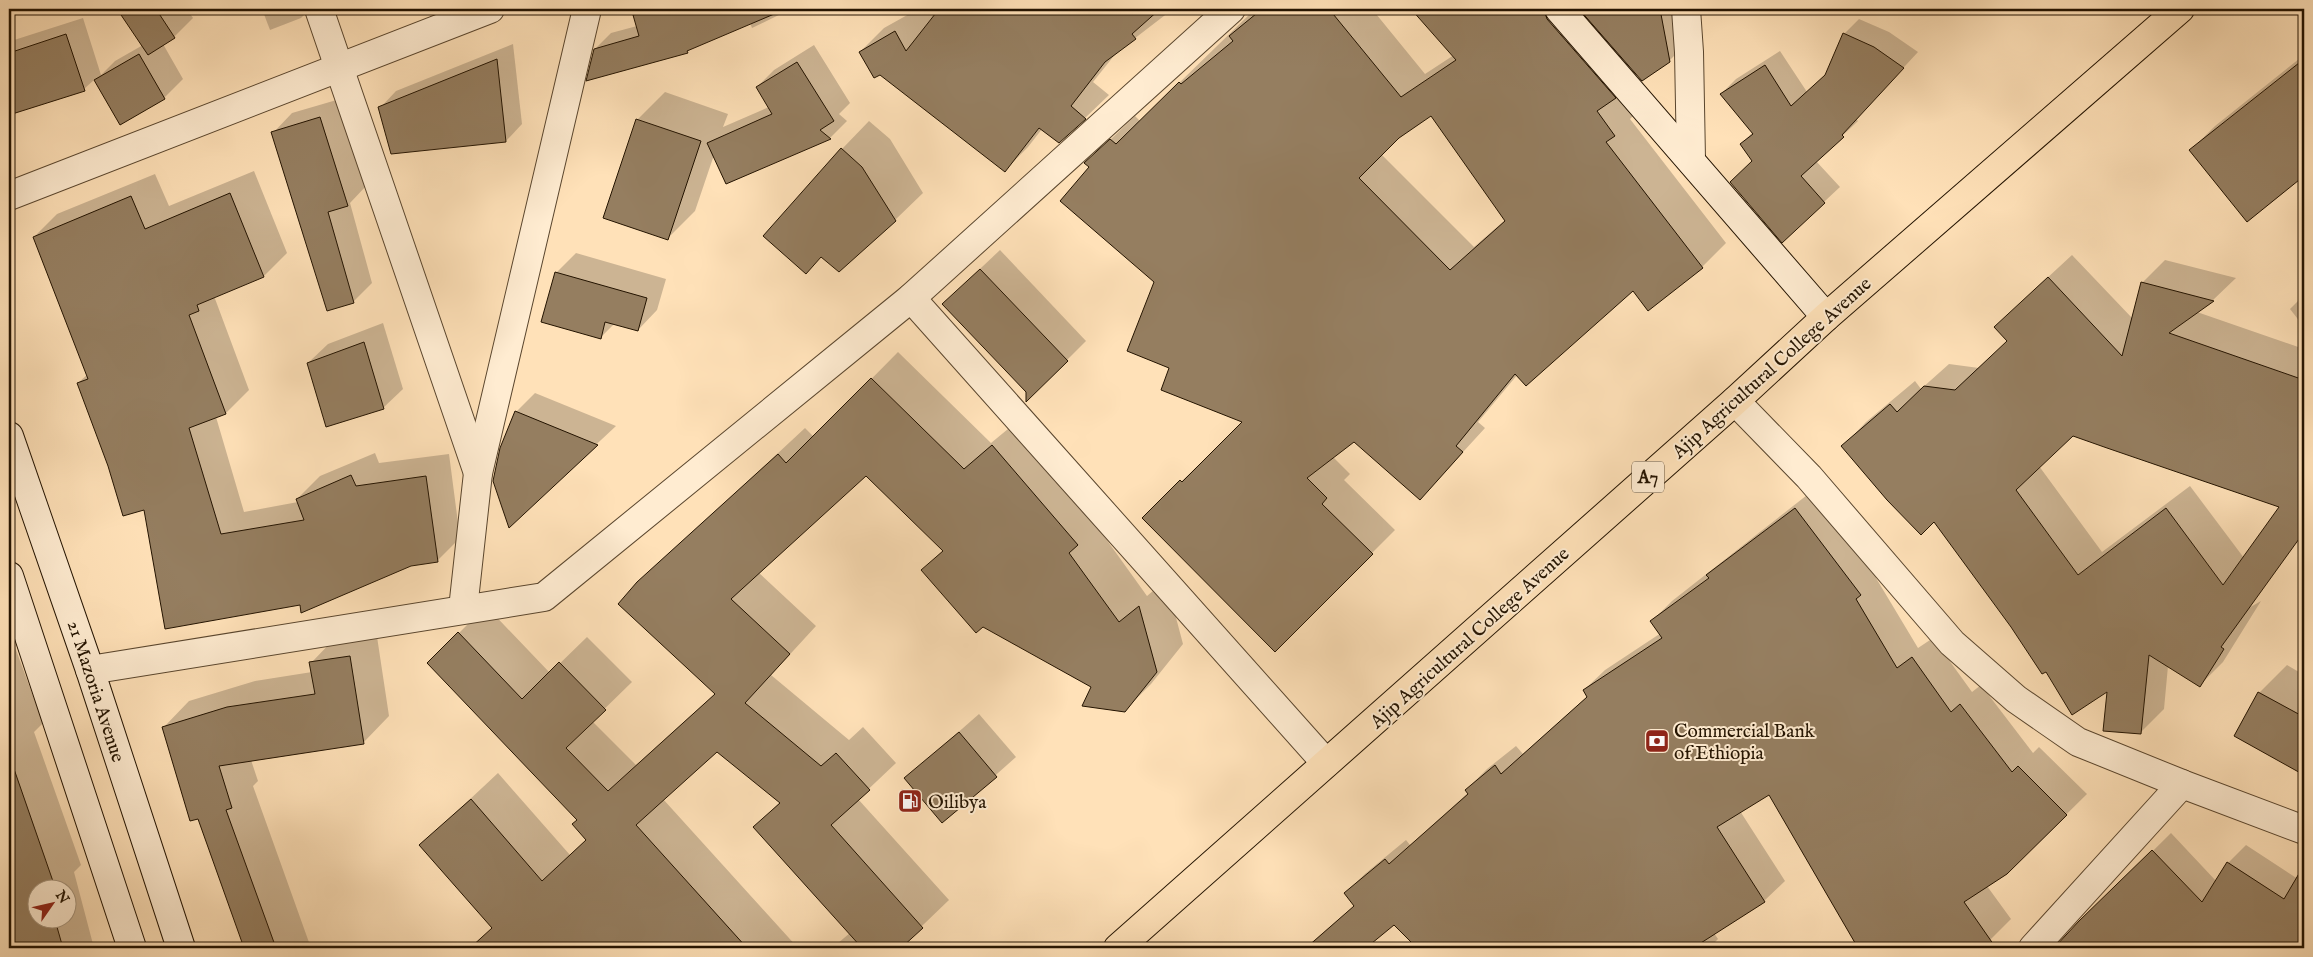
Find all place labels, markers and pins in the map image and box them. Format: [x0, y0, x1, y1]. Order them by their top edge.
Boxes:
place label: Commercial Bank of Ethiopia [1674, 720, 1816, 766]
bank icon: Commercial Bank of Ethiopia [1644, 728, 1670, 754]
fuel station icon: Oilibya [897, 788, 923, 814]
place label: Oilibya [928, 791, 987, 815]

